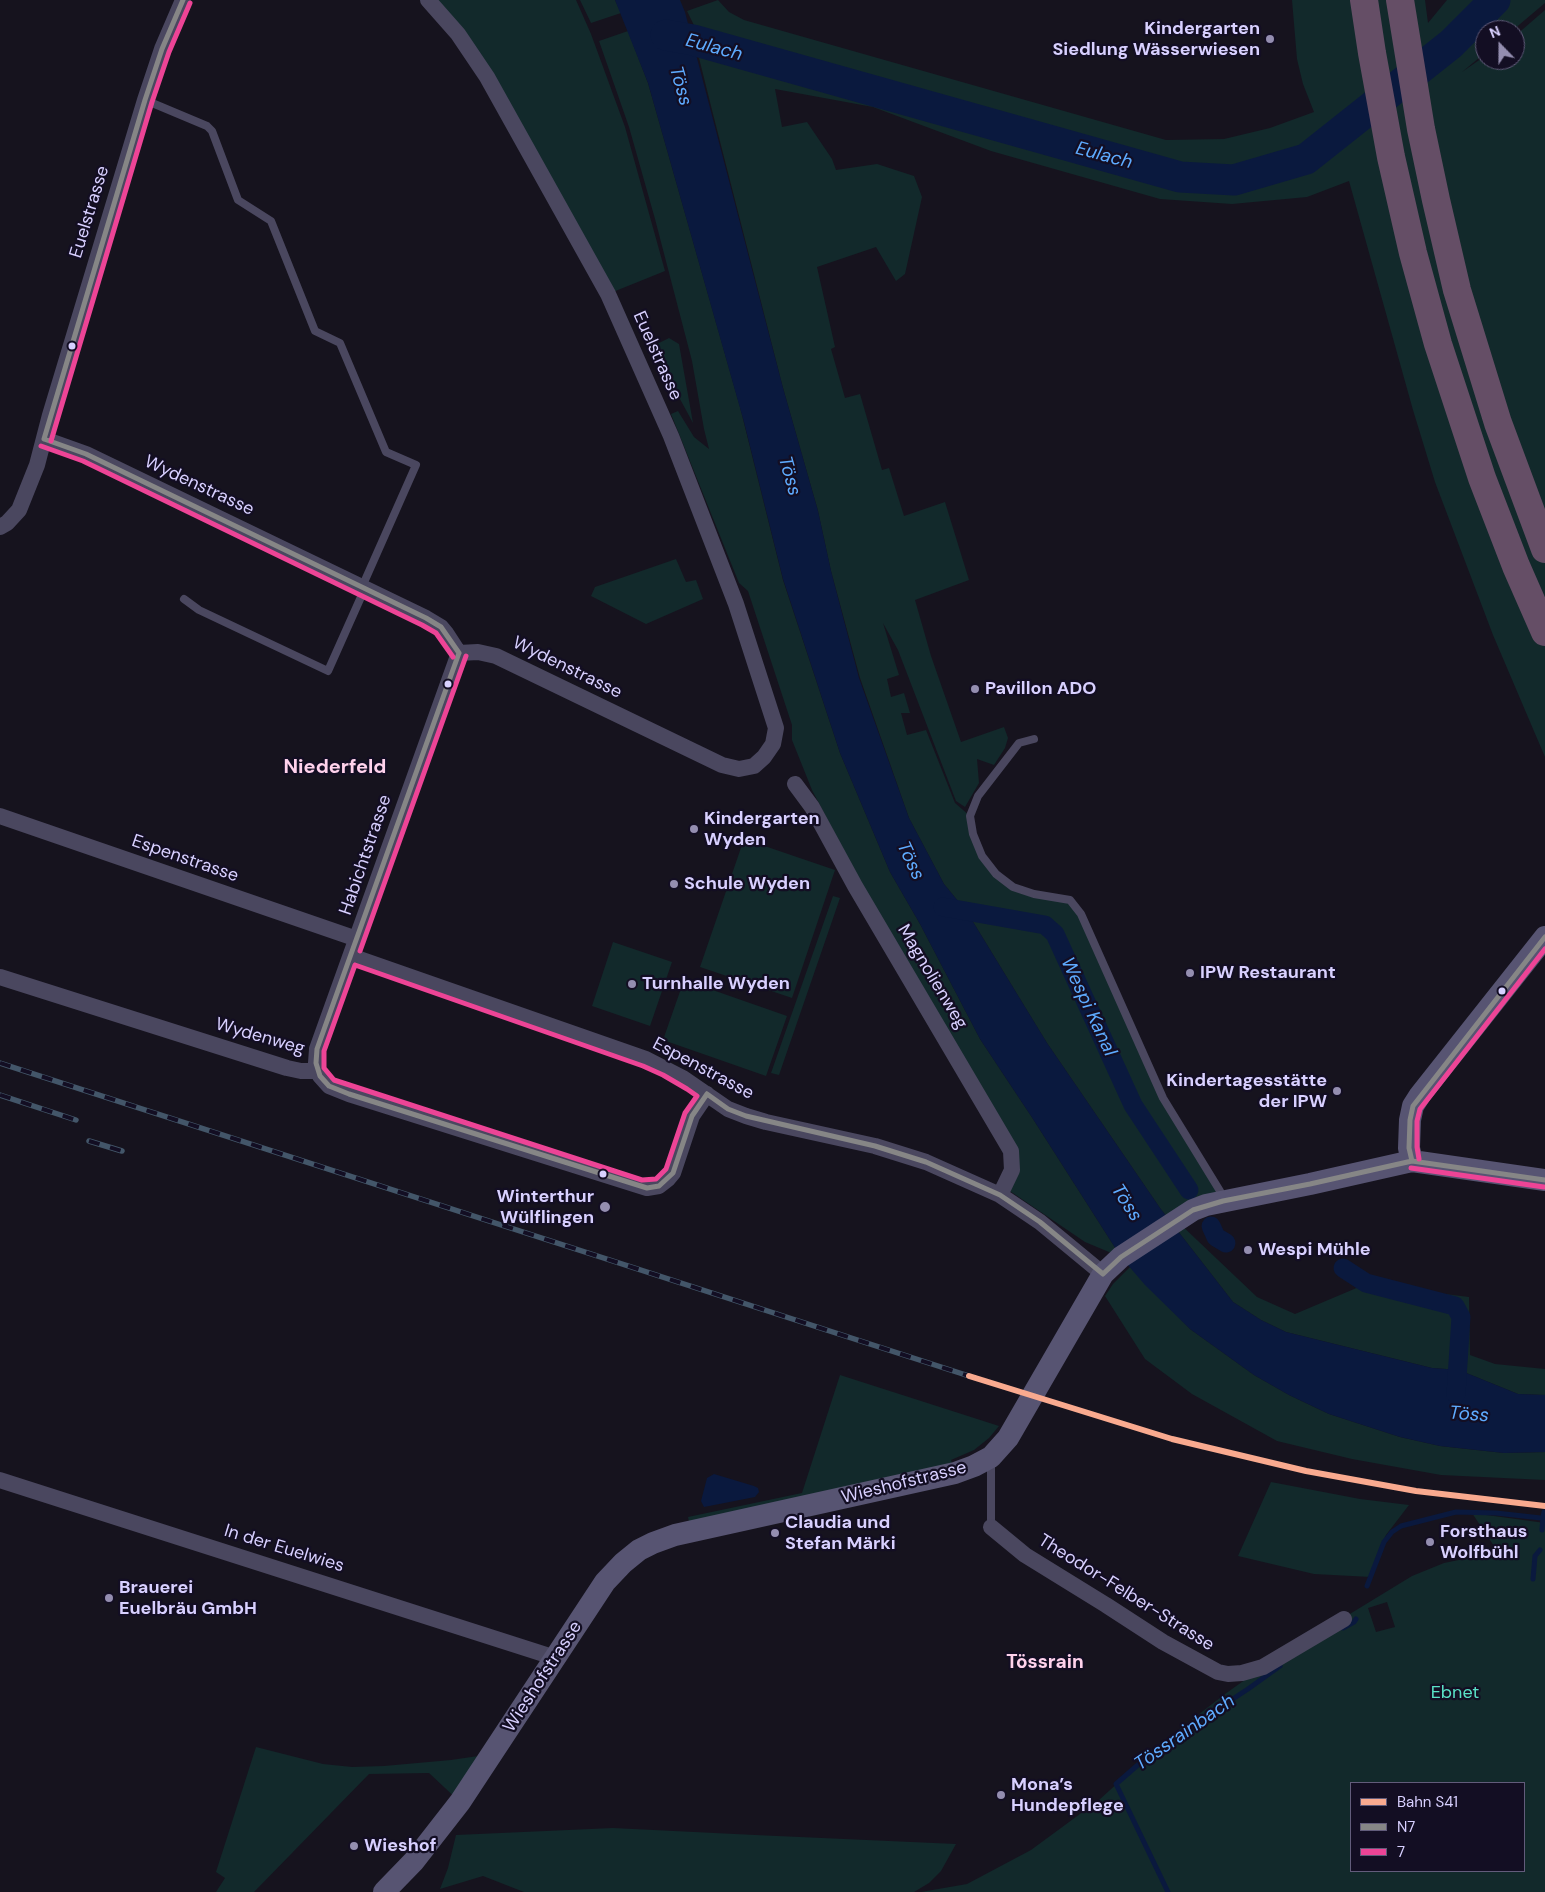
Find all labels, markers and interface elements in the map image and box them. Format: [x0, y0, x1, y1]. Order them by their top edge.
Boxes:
place label: Kindergarten Siedlung Wässerwiesen [1052, 18, 1260, 60]
north arrow [1475, 20, 1525, 70]
text: N [1487, 22, 1503, 42]
water label: Eulach [683, 29, 745, 67]
marker: Kindergarten Siedlung Wässerwiesen [1264, 33, 1276, 45]
water label: Töss [664, 64, 696, 108]
water label: Eulach [1073, 137, 1135, 175]
street label: Euelstrasse [66, 163, 114, 261]
street label: Euelstrasse [628, 308, 686, 404]
unlabelled marker [67, 341, 77, 351]
street label: Wydenstrasse [141, 451, 257, 521]
water label: Töss [773, 454, 805, 498]
street label: Wydenstrasse [509, 632, 625, 704]
place label: Pavillon ADO [985, 678, 1096, 700]
unlabelled marker [443, 679, 453, 689]
marker: Pavillon ADO [969, 683, 981, 695]
district label: Niederfeld [284, 756, 386, 780]
street label: Habichtstrasse [335, 792, 397, 918]
place label: Kindergarten Wyden [704, 808, 820, 851]
marker: Kindergarten Wyden [688, 823, 700, 835]
street label: Espenstrasse [129, 831, 241, 887]
water label: Töss [891, 838, 929, 884]
place label: Schule Wyden [684, 873, 810, 895]
marker: Schule Wyden [668, 878, 680, 890]
street label: Magnolienweg [892, 921, 972, 1033]
water label: Wespi Kanal [1055, 954, 1121, 1060]
place label: IPW Restaurant [1200, 962, 1336, 984]
marker: IPW Restaurant [1184, 967, 1196, 979]
place label: Turnhalle Wyden [642, 973, 790, 995]
marker: Turnhalle Wyden [626, 978, 638, 990]
unlabelled marker [1497, 986, 1507, 996]
street label: Wydenweg [213, 1014, 307, 1060]
street label: Espenstrasse [649, 1033, 757, 1105]
place label: Kindertagesstätte der IPW [1166, 1070, 1327, 1112]
marker: Kindertagesstätte der IPW [1331, 1085, 1343, 1097]
unlabelled marker [598, 1169, 608, 1179]
water label: Töss [1106, 1180, 1146, 1226]
place label: Winterthur Wülflingen [497, 1186, 594, 1228]
marker: Winterthur Wülflingen [598, 1200, 612, 1214]
place label: Wespi Mühle [1258, 1239, 1371, 1261]
marker: Wespi Mühle [1242, 1244, 1254, 1256]
water label: Töss [1448, 1402, 1490, 1428]
street label: Wieshofstrasse [839, 1457, 969, 1509]
place label: Claudia und Stefan Märki [785, 1512, 896, 1555]
street label: In der Euelwies [221, 1520, 347, 1578]
place label: Forsthaus Wolfbühl [1440, 1521, 1527, 1564]
marker: Claudia und Stefan Märki [769, 1527, 781, 1539]
street label: Theodor-Felber-Strasse [1034, 1530, 1218, 1656]
marker: Forsthaus Wolfbühl [1424, 1536, 1436, 1548]
place label: Brauerei Euelbräu GmbH [119, 1577, 257, 1620]
marker: Brauerei Euelbräu GmbH [103, 1592, 115, 1604]
street label: Wieshofstrasse [499, 1617, 587, 1737]
district label: Tössrain [1006, 1652, 1084, 1674]
park label: Ebnet [1431, 1682, 1479, 1704]
water label: Tössrainbach [1130, 1690, 1240, 1776]
place label: Mona’s Hundepflege [1011, 1774, 1124, 1816]
legend [1350, 1782, 1525, 1872]
marker: Mona’s Hundepflege [995, 1789, 1007, 1801]
text: Bahn S41 [1397, 1792, 1458, 1812]
text: N7 [1397, 1817, 1415, 1837]
place label: Wieshof [364, 1835, 436, 1857]
marker: Wieshof [348, 1840, 360, 1852]
text: 7 [1397, 1842, 1405, 1862]

